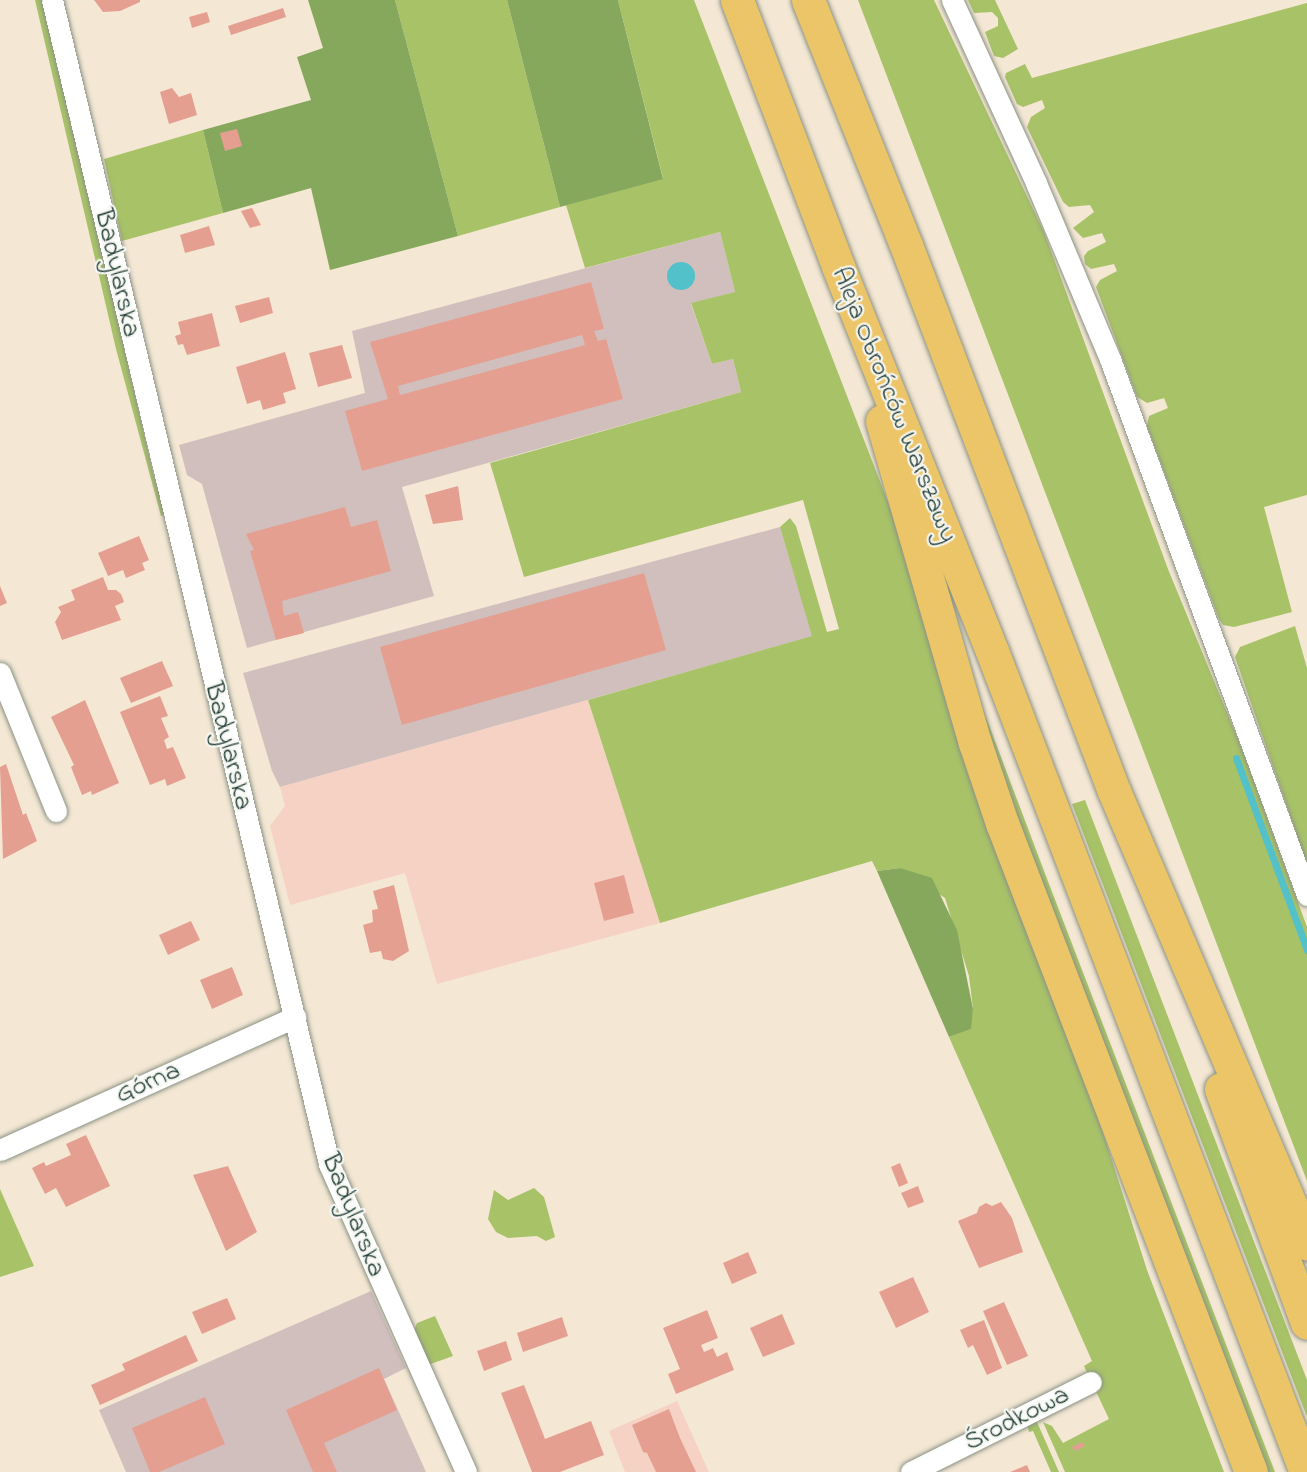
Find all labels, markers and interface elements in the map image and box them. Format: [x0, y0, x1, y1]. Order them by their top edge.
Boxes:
street label: Badylarska [87, 206, 147, 340]
street label: Aleja Obrońców Warszawy [824, 262, 964, 548]
street label: Badylarska [196, 679, 260, 813]
street label: Górna [111, 1055, 185, 1111]
street label: Badylarska [314, 1148, 392, 1282]
street label: Środkowa [959, 1379, 1075, 1459]

